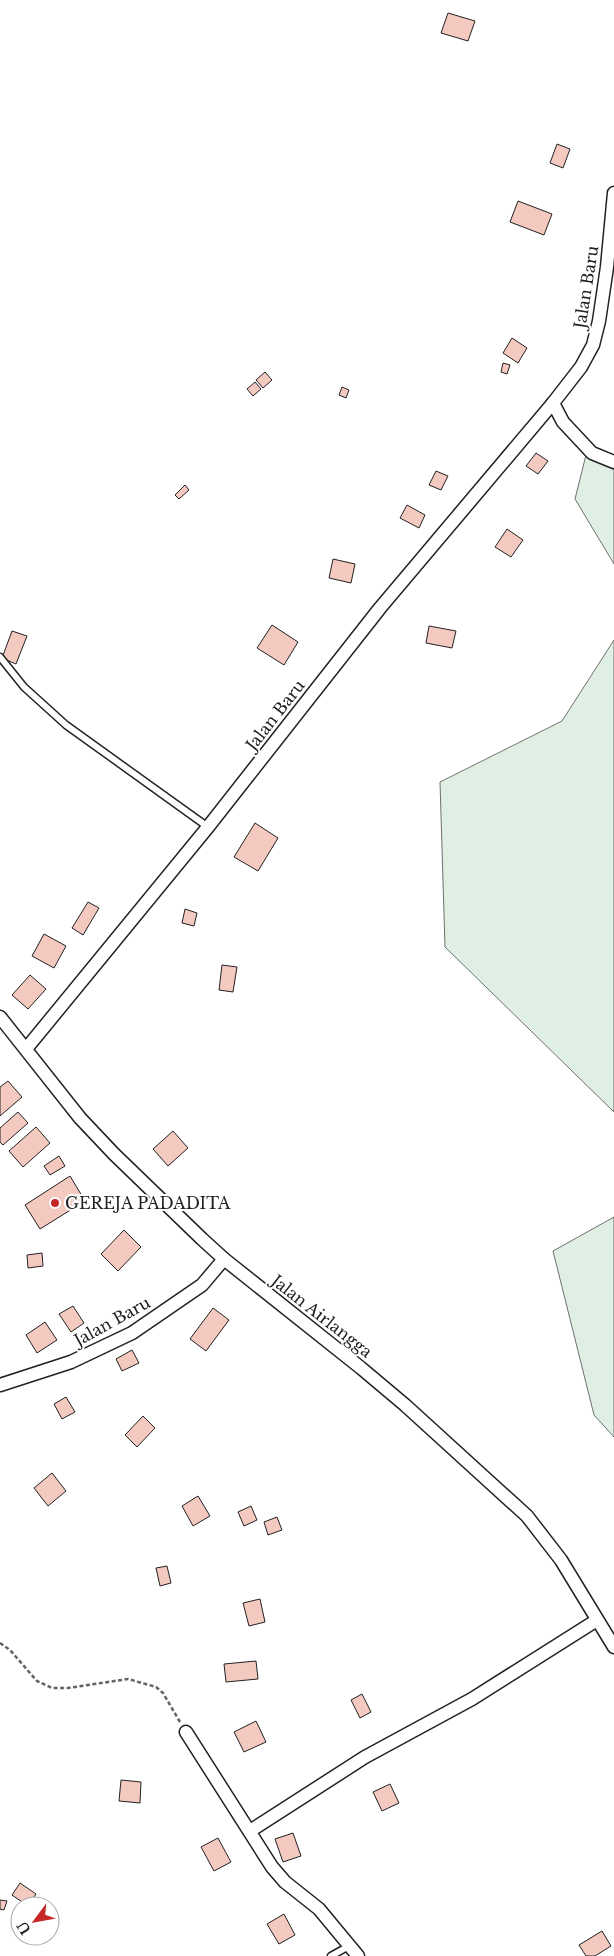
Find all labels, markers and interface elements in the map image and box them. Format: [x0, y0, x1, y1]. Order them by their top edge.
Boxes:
street label: Jalan Baru [569, 244, 602, 332]
street label: Jalan Baru [240, 676, 309, 756]
place label: GEREJA PADADITA [65, 1193, 231, 1213]
marker: GEREJA PADADITA [49, 1197, 61, 1209]
street label: Jalan Airlangga [266, 1269, 376, 1362]
street label: Jalan Baru [69, 1292, 154, 1351]
north arrow [10, 1896, 60, 1946]
text: U [13, 1917, 35, 1938]

